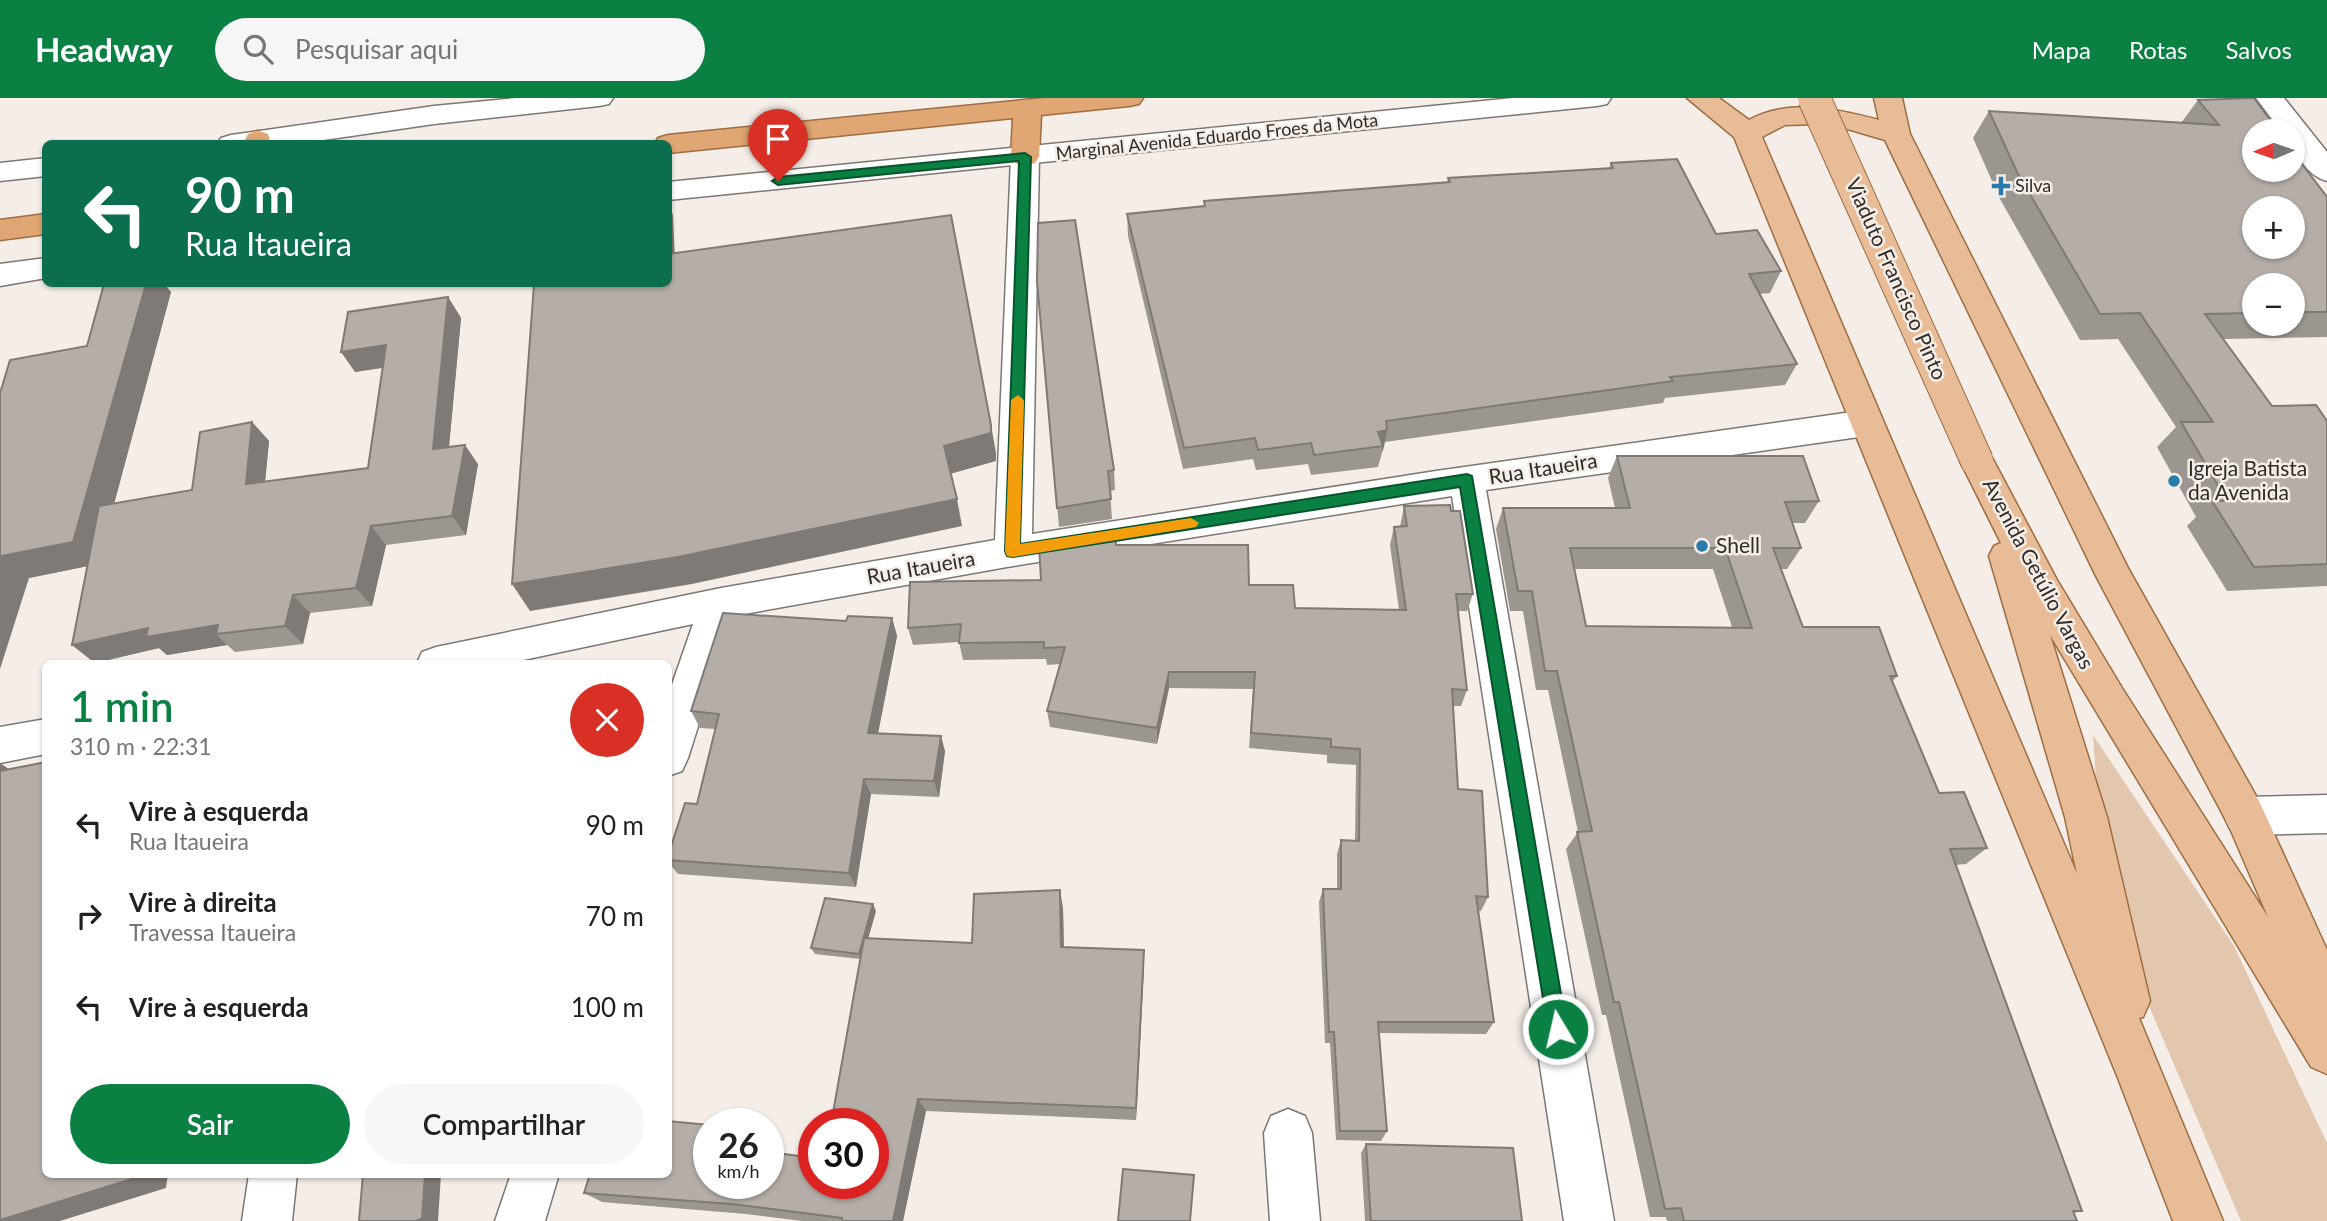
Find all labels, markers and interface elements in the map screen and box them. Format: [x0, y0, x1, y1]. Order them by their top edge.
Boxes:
search box [215, 18, 705, 81]
text: Headway [35, 29, 173, 69]
icon: search [239, 30, 277, 68]
text: Pesquisar aqui [295, 33, 458, 65]
text: Mapa [2032, 35, 2091, 64]
text: Rotas [2129, 35, 2188, 64]
text: Salvos [2226, 35, 2292, 64]
street label: Marginal Avenida Eduardo Froes da Mota [1055, 108, 1379, 164]
pin [748, 109, 808, 181]
north arrow [2242, 119, 2305, 182]
map controls [2242, 119, 2305, 336]
icon: arrive [759, 120, 797, 158]
text: 90 m [185, 165, 295, 223]
icon: left [70, 168, 161, 259]
street label: Viaduto Francisco Pinto [1842, 174, 1953, 383]
place label: Silva [2015, 174, 2051, 196]
marker: Silva [1993, 178, 2009, 194]
button: + [2242, 196, 2305, 259]
text: Rua Itaueira [185, 224, 352, 263]
button: − [2242, 273, 2305, 336]
street label: Rua Itaueira [1487, 447, 1599, 488]
place label: Igreja Batista da Avenida [2188, 455, 2307, 504]
marker: Igreja Batista da Avenida [2166, 473, 2182, 489]
street label: Avenida Getúlio Vargas [1978, 474, 2100, 673]
place label: Shell [1716, 532, 1760, 557]
marker: Shell [1694, 538, 1710, 554]
street label: Rua Itaueira [865, 545, 977, 588]
text: 1 min [70, 681, 174, 731]
button: close [570, 683, 644, 757]
text: 310 m · 22:31 [70, 732, 212, 760]
text: Vire à esquerda [129, 795, 309, 827]
icon: left [70, 806, 108, 844]
text: 90 m [586, 809, 644, 841]
text: Rua Itaueira [129, 827, 249, 855]
text: Vire à direita [129, 886, 277, 918]
icon: right [70, 897, 108, 935]
text: 70 m [586, 900, 644, 932]
text: Travessa Itaueira [129, 918, 296, 946]
icon: left [70, 988, 108, 1026]
text: Vire à esquerda [129, 991, 309, 1023]
text: 100 m [571, 991, 644, 1023]
position arrow [1521, 992, 1595, 1066]
button: Sair [70, 1084, 350, 1164]
button: Compartilhar [364, 1084, 644, 1164]
speed limit sign: 30 [798, 1108, 889, 1199]
text: 26 [718, 1123, 759, 1165]
text: km/h [717, 1160, 760, 1182]

